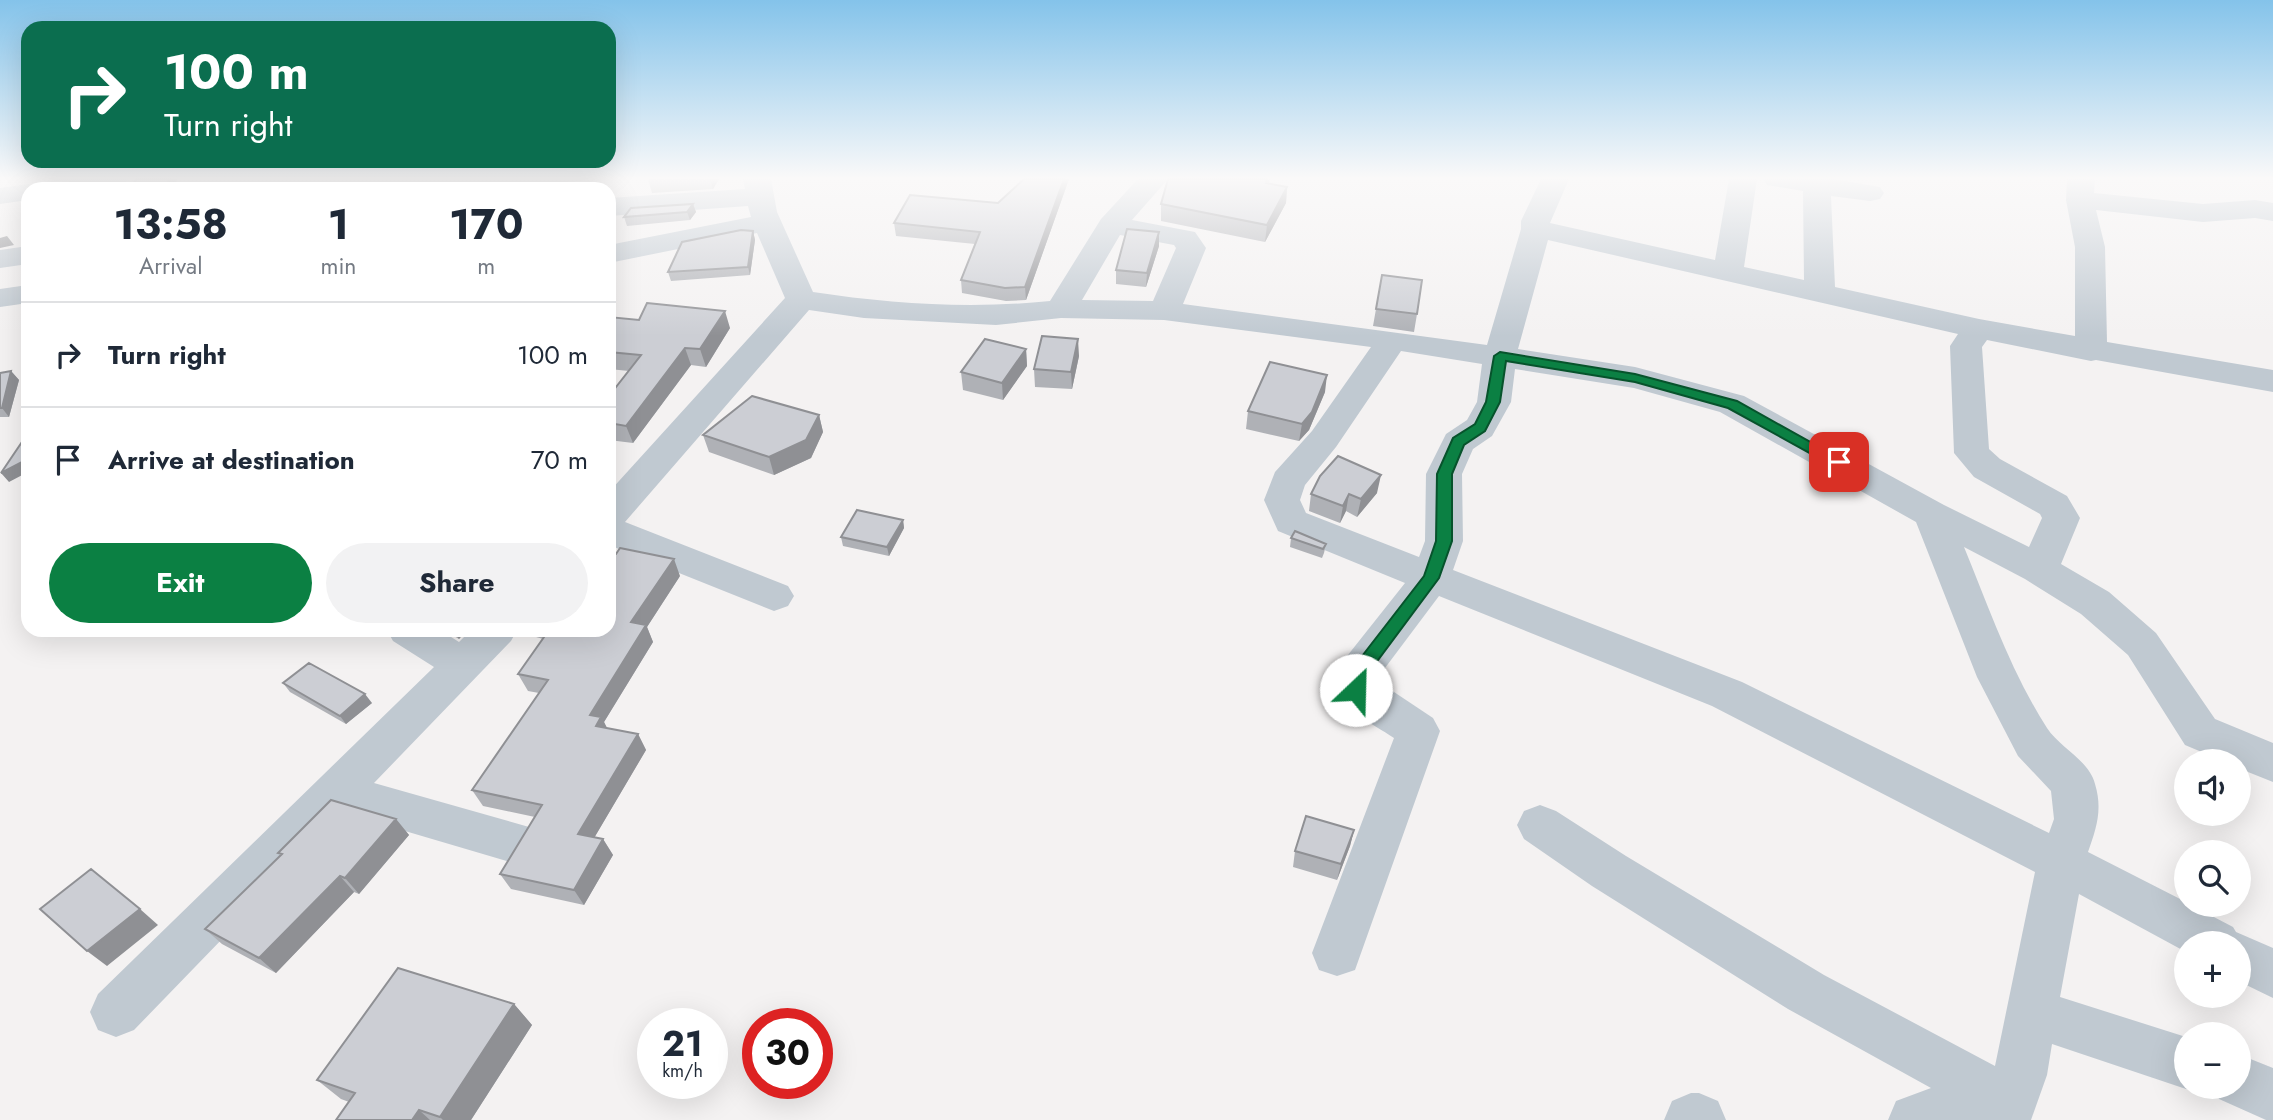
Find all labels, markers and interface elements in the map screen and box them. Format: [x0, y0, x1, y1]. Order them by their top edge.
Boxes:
text: 100 m [164, 37, 309, 107]
icon: right [49, 49, 140, 140]
text: Turn right [164, 102, 293, 148]
text: 13:58 [114, 194, 228, 255]
text: 1 [328, 194, 349, 255]
text: 170 [449, 194, 523, 255]
text: Arrival [139, 249, 202, 283]
text: min [320, 249, 356, 283]
text: m [477, 249, 495, 283]
icon: right [49, 336, 87, 374]
text: Turn right [108, 336, 226, 374]
text: 100 m [517, 336, 588, 374]
pin [1809, 432, 1869, 492]
icon: arrive [49, 441, 87, 479]
text: Arrive at destination [108, 441, 355, 479]
text: 70 m [531, 441, 588, 479]
icon: arrive [1820, 443, 1858, 481]
button: Exit [49, 543, 312, 623]
button: Share [326, 543, 588, 623]
position arrow [1319, 653, 1393, 727]
map controls [2174, 749, 2251, 1099]
button: sound [2174, 749, 2251, 826]
button: search [2174, 840, 2251, 917]
button: + [2174, 931, 2251, 1008]
speed limit sign: 30 [742, 1008, 833, 1099]
text: 21 [662, 1019, 703, 1069]
button: − [2174, 1022, 2251, 1099]
text: km/h [662, 1058, 703, 1084]

